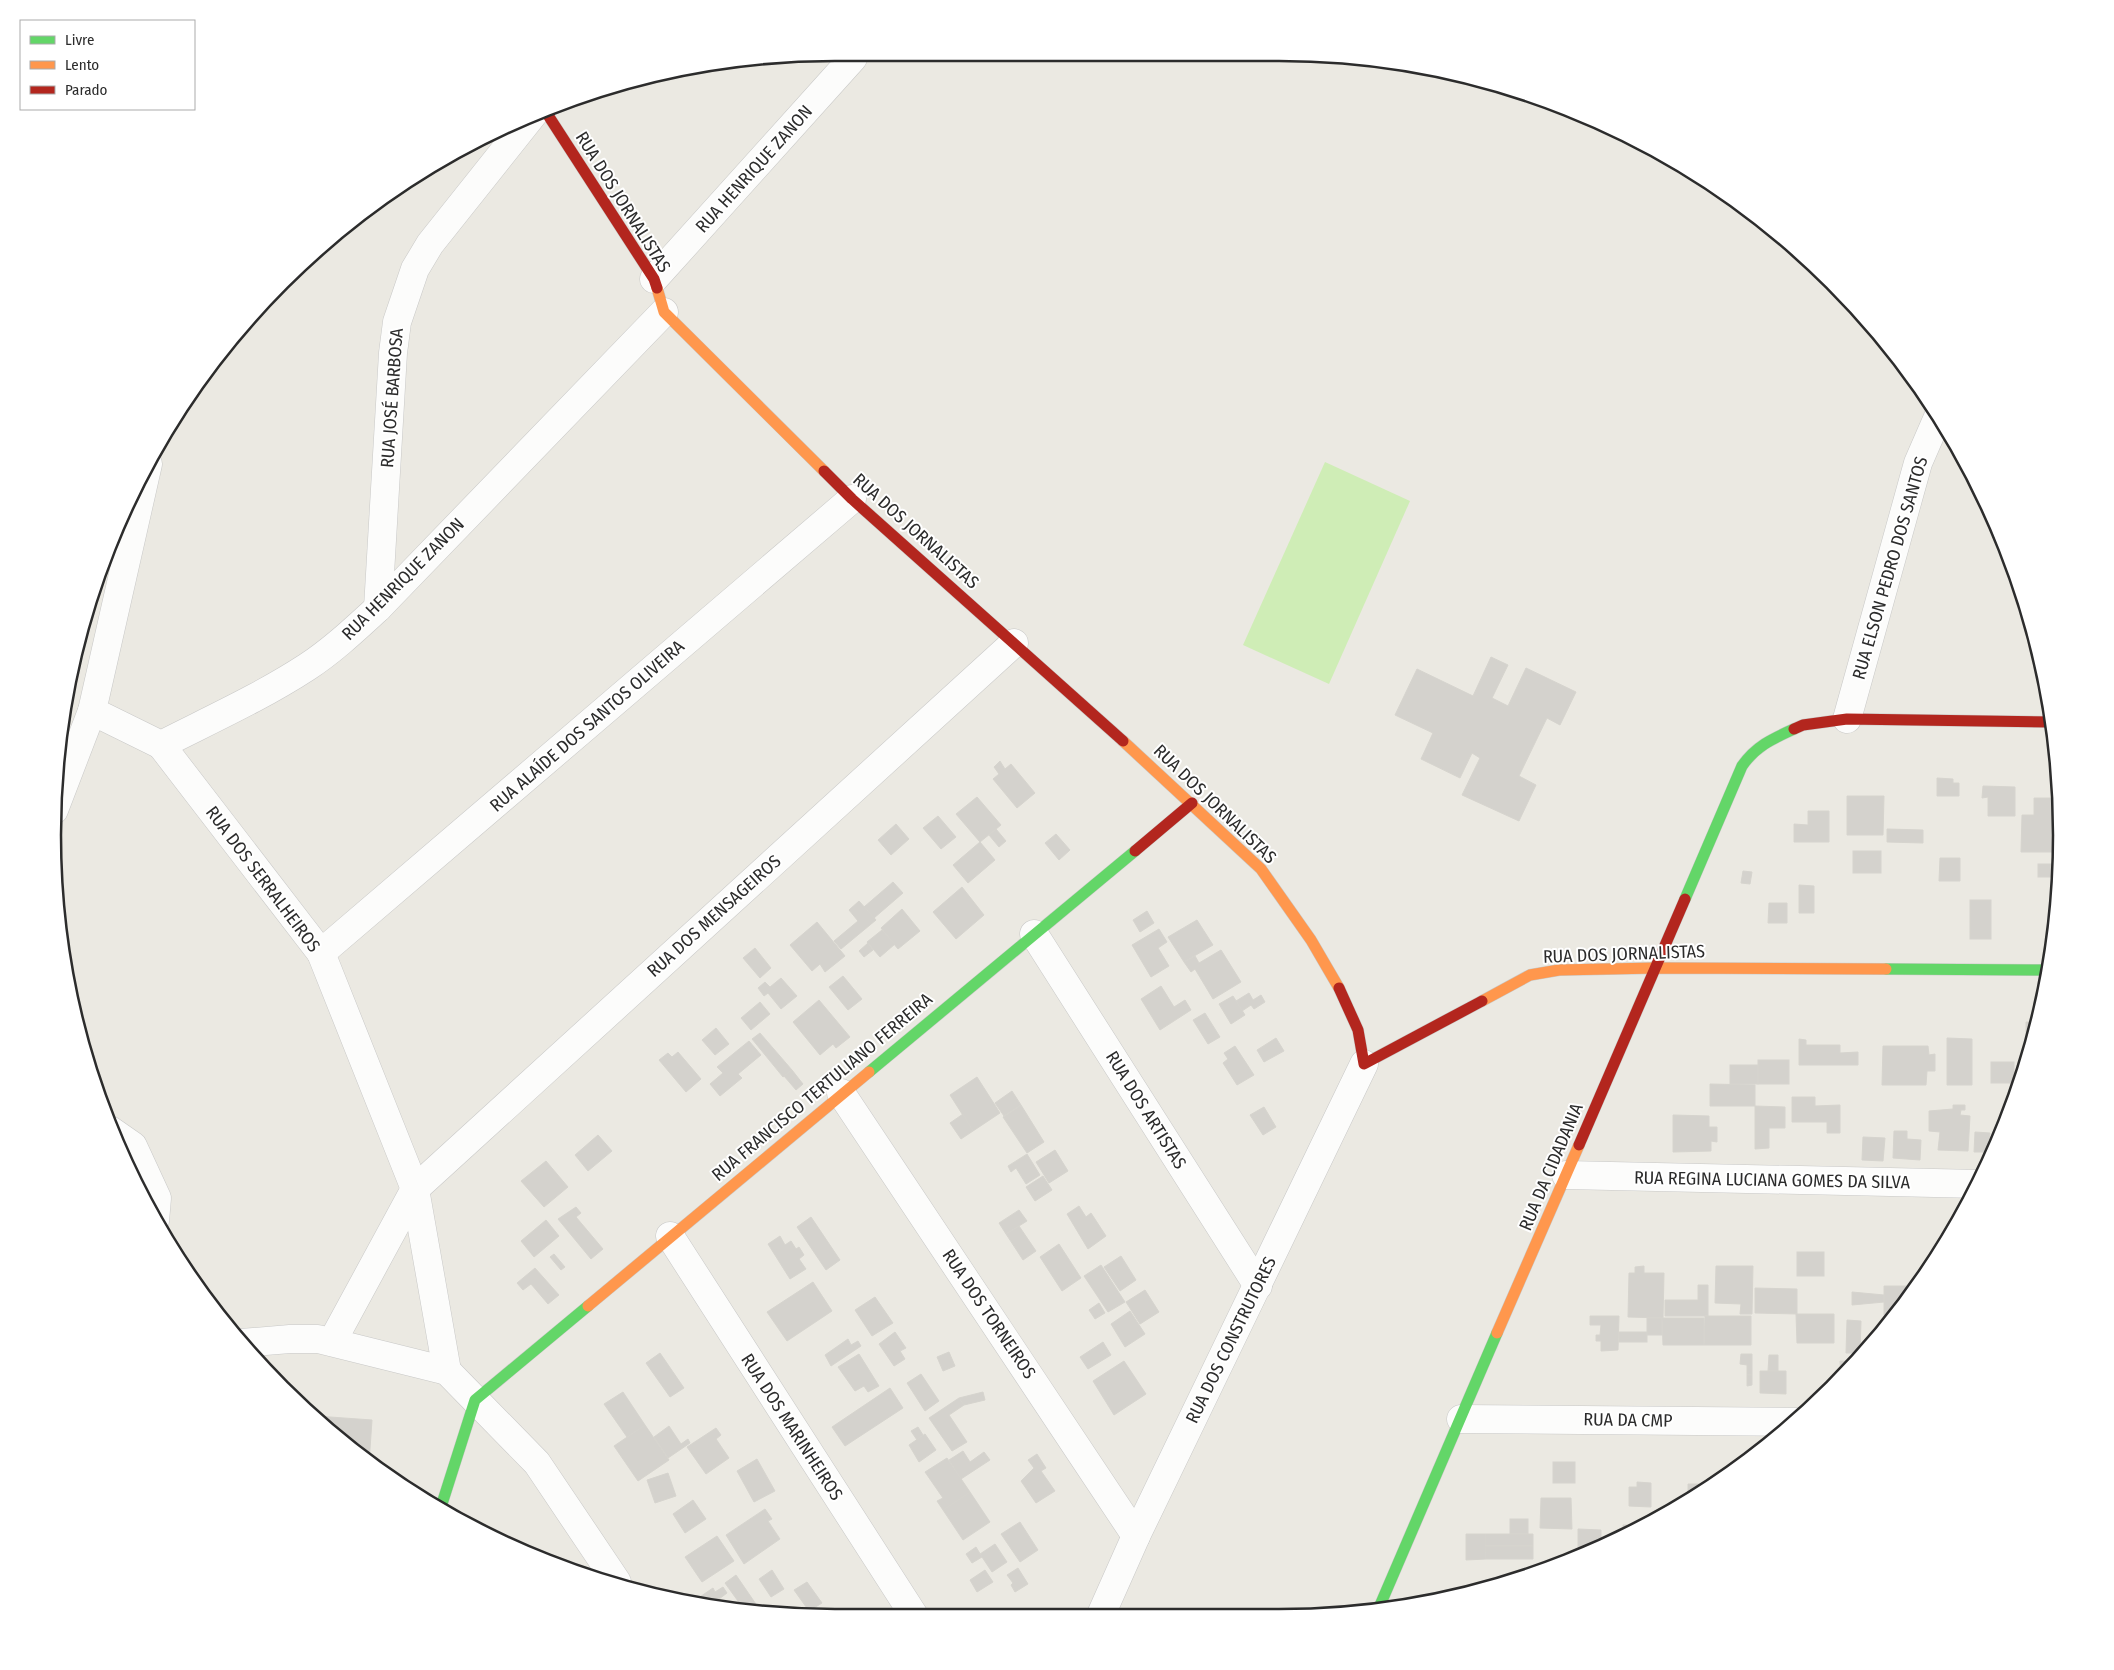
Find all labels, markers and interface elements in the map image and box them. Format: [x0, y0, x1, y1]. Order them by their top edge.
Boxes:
legend [20, 20, 195, 110]
text: Livre [65, 31, 94, 49]
text: Lento [65, 56, 99, 74]
text: Parado [65, 81, 108, 99]
street label: RUA HENRIQUE ZANON [691, 101, 817, 237]
street label: RUA DOS JORNALISTAS [571, 127, 675, 277]
street label: RUA JOSÉ BARBOSA [375, 327, 408, 469]
street label: RUA ELSON PEDRO DOS SANTOS [1848, 454, 1932, 682]
street label: RUA DOS JORNALISTAS [848, 469, 984, 593]
street label: RUA HENRIQUE ZANON [337, 513, 469, 645]
street label: RUA ALAÍDE DOS SANTOS OLIVEIRA [485, 634, 689, 816]
street label: RUA DOS JORNALISTAS [1149, 740, 1281, 868]
street label: RUA DOS SERRALHEIROS [201, 802, 325, 956]
street label: RUA DOS MENSAGEIROS [643, 850, 785, 982]
street label: RUA DOS JORNALISTAS [1543, 940, 1705, 968]
street label: RUA FRANCISCO TERTULIANO FERREIRA [707, 988, 937, 1186]
street label: RUA DOS ARTISTAS [1101, 1047, 1191, 1173]
street label: RUA DA CIDADANIA [1514, 1100, 1588, 1234]
street label: RUA REGINA LUCIANA GOMES DA SILVA [1634, 1167, 1911, 1193]
street label: RUA DOS TORNEIROS [938, 1245, 1041, 1383]
street label: RUA DOS CONSTRUTORES [1181, 1253, 1281, 1427]
street label: RUA DOS MARINHEIROS [736, 1350, 848, 1504]
street label: RUA DA CMP [1583, 1408, 1673, 1432]

